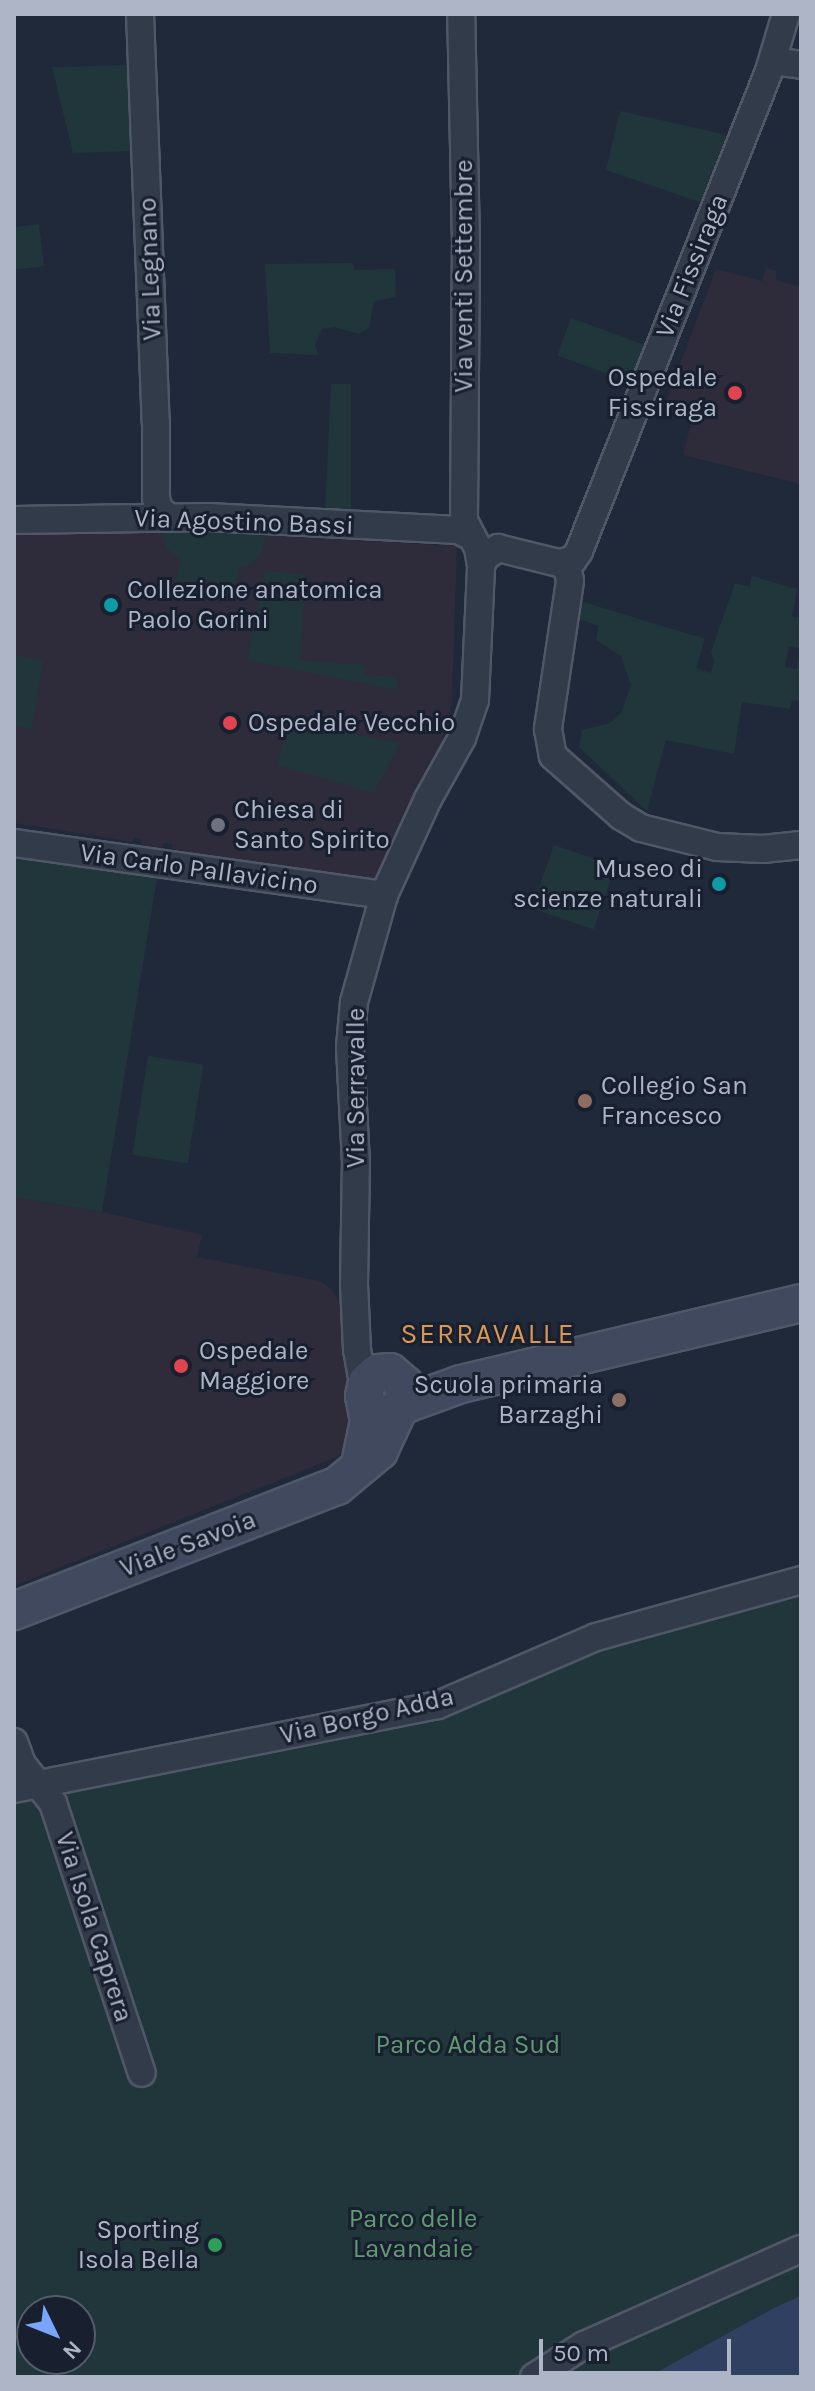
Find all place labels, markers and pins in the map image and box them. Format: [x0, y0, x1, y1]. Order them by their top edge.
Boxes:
place label: Ospedale Fissiraga [608, 362, 717, 424]
marker: Ospedale Fissiraga [724, 382, 746, 404]
place label: Collezione anatomica Paolo Gorini [127, 574, 383, 636]
marker: Collezione anatomica Paolo Gorini [102, 596, 120, 614]
place label: Ospedale Vecchio [248, 707, 455, 739]
marker: Ospedale Vecchio [219, 712, 241, 734]
place label: Chiesa di Santo Spirito [234, 794, 390, 856]
marker: Chiesa di Santo Spirito [209, 816, 227, 834]
place label: Museo di scienze naturali [513, 853, 703, 914]
marker: Museo di scienze naturali [710, 875, 728, 893]
place label: Collegio San Francesco [601, 1070, 748, 1132]
marker: Collegio San Francesco [576, 1092, 594, 1110]
place label: Ospedale Maggiore [199, 1335, 309, 1396]
marker: Ospedale Maggiore [170, 1355, 192, 1377]
place label: Scuola primaria Barzaghi [414, 1369, 603, 1430]
marker: Scuola primaria Barzaghi [610, 1391, 628, 1409]
place label: Sporting Isola Bella [78, 2214, 199, 2276]
marker: Sporting Isola Bella [206, 2236, 224, 2254]

